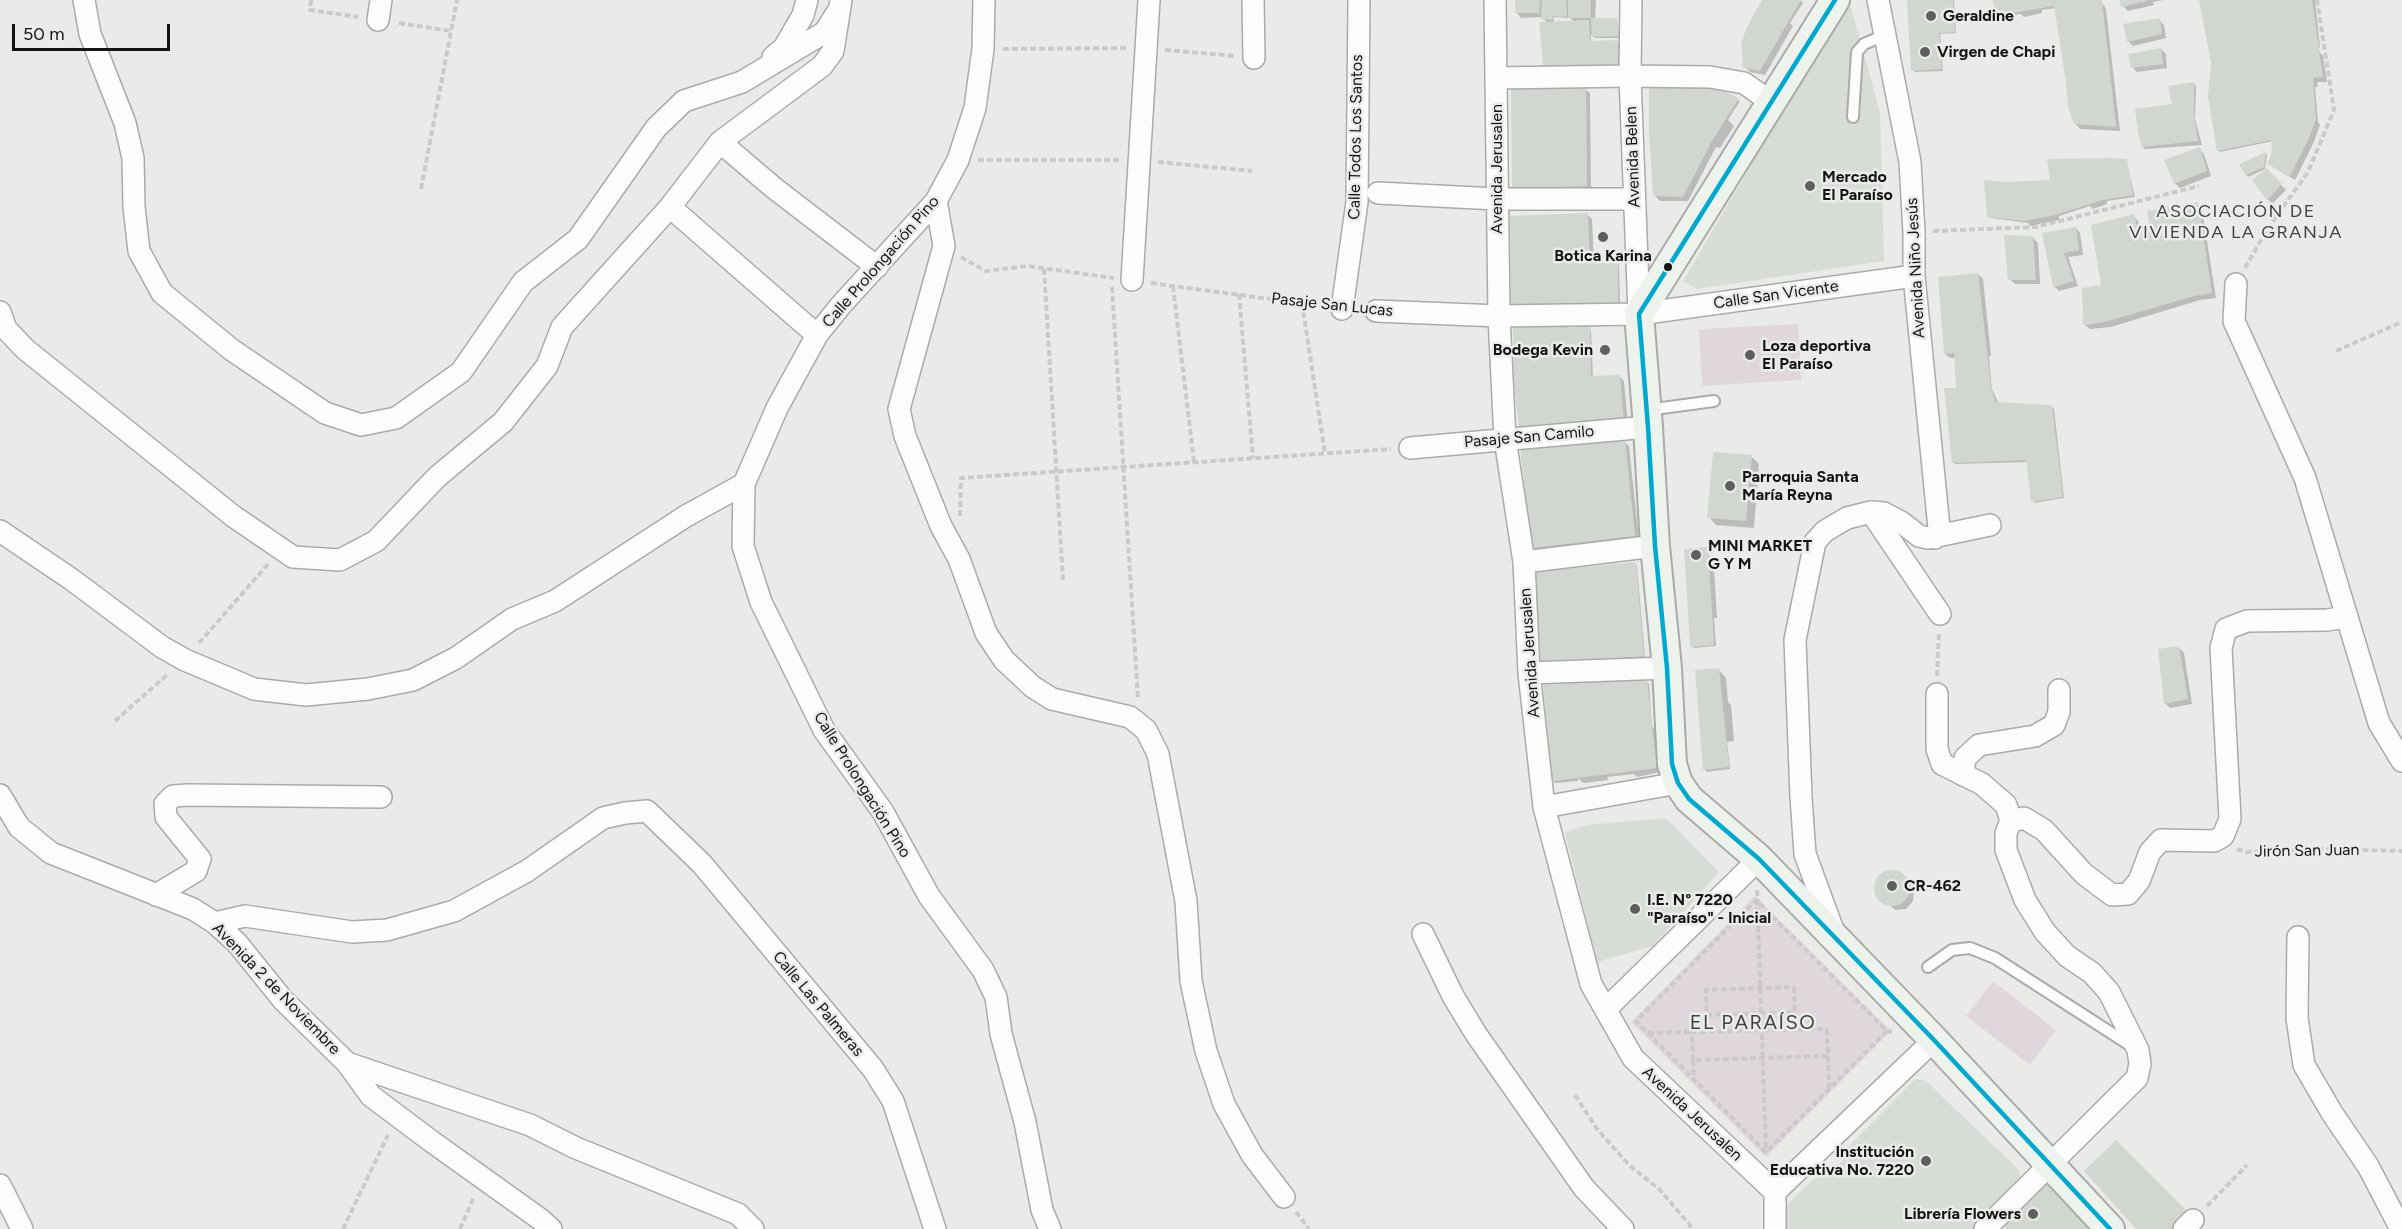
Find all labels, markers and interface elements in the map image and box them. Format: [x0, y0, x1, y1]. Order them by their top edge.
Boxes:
place label: Geraldine [1943, 6, 2014, 26]
marker: Geraldine [1924, 9, 1938, 23]
scale bar [15, 12, 172, 50]
text: 50 m [23, 23, 65, 45]
place label: Virgen de Chapi [1937, 42, 2055, 62]
marker: Virgen de Chapi [1918, 45, 1932, 59]
street label: Calle Todos Los Santos [1345, 54, 1367, 220]
street label: Avenida Jerusalen [1487, 104, 1507, 234]
street label: Avenida Belen [1622, 106, 1644, 208]
place label: Mercado El Paraíso [1822, 167, 1893, 205]
marker: Mercado El Paraíso [1803, 179, 1817, 193]
street label: Calle Prolongación Pino [819, 192, 943, 332]
street label: Avenida Niño Jesús [1903, 197, 1929, 339]
district label: ASOCIACIÓN DE VIVIENDA LA GRANJA [2129, 201, 2343, 244]
marker: Botica Karina [1596, 230, 1610, 244]
place label: Botica Karina [1554, 246, 1652, 266]
unlabelled marker [1662, 261, 1674, 273]
street label: Calle San Vicente [1712, 277, 1840, 313]
street label: Pasaje San Lucas [1270, 289, 1394, 321]
place label: Loza deportiva El Paraíso [1762, 336, 1871, 374]
place label: Bodega Kevin [1493, 340, 1593, 360]
marker: Bodega Kevin [1598, 343, 1612, 357]
marker: Loza deportiva El Paraíso [1743, 348, 1757, 362]
street label: Pasaje San Camilo [1463, 422, 1595, 452]
place label: Parroquia Santa María Reyna [1742, 467, 1859, 505]
marker: Parroquia Santa María Reyna [1723, 479, 1737, 493]
place label: MINI MARKET G Y M [1708, 536, 1812, 574]
marker: MINI MARKET G Y M [1689, 548, 1703, 562]
street label: Avenida Jerusalen [1516, 588, 1544, 718]
street label: Calle Prolongación Pino [809, 709, 915, 861]
street label: Jirón San Juan [2255, 840, 2359, 862]
place label: CR-462 [1904, 876, 1961, 896]
marker: CR-462 [1885, 879, 1899, 893]
place label: I.E. N° 7220 "Paraíso" - Inicial [1647, 890, 1771, 928]
marker: I.E. N° 7220 "Paraíso" - Inicial [1628, 902, 1642, 916]
street label: Avenida 2 de Noviembre [208, 919, 344, 1059]
street label: Calle Las Palmeras [768, 947, 868, 1061]
district label: EL PARAÍSO [1690, 1011, 1816, 1035]
street label: Avenida Jerusalen [1638, 1063, 1746, 1165]
place label: Institución Educativa No. 7220 [1770, 1142, 1914, 1180]
marker: Institución Educativa No. 7220 [1919, 1154, 1933, 1168]
place label: Librería Flowers [1904, 1204, 2021, 1224]
marker: Librería Flowers [2026, 1207, 2040, 1221]

